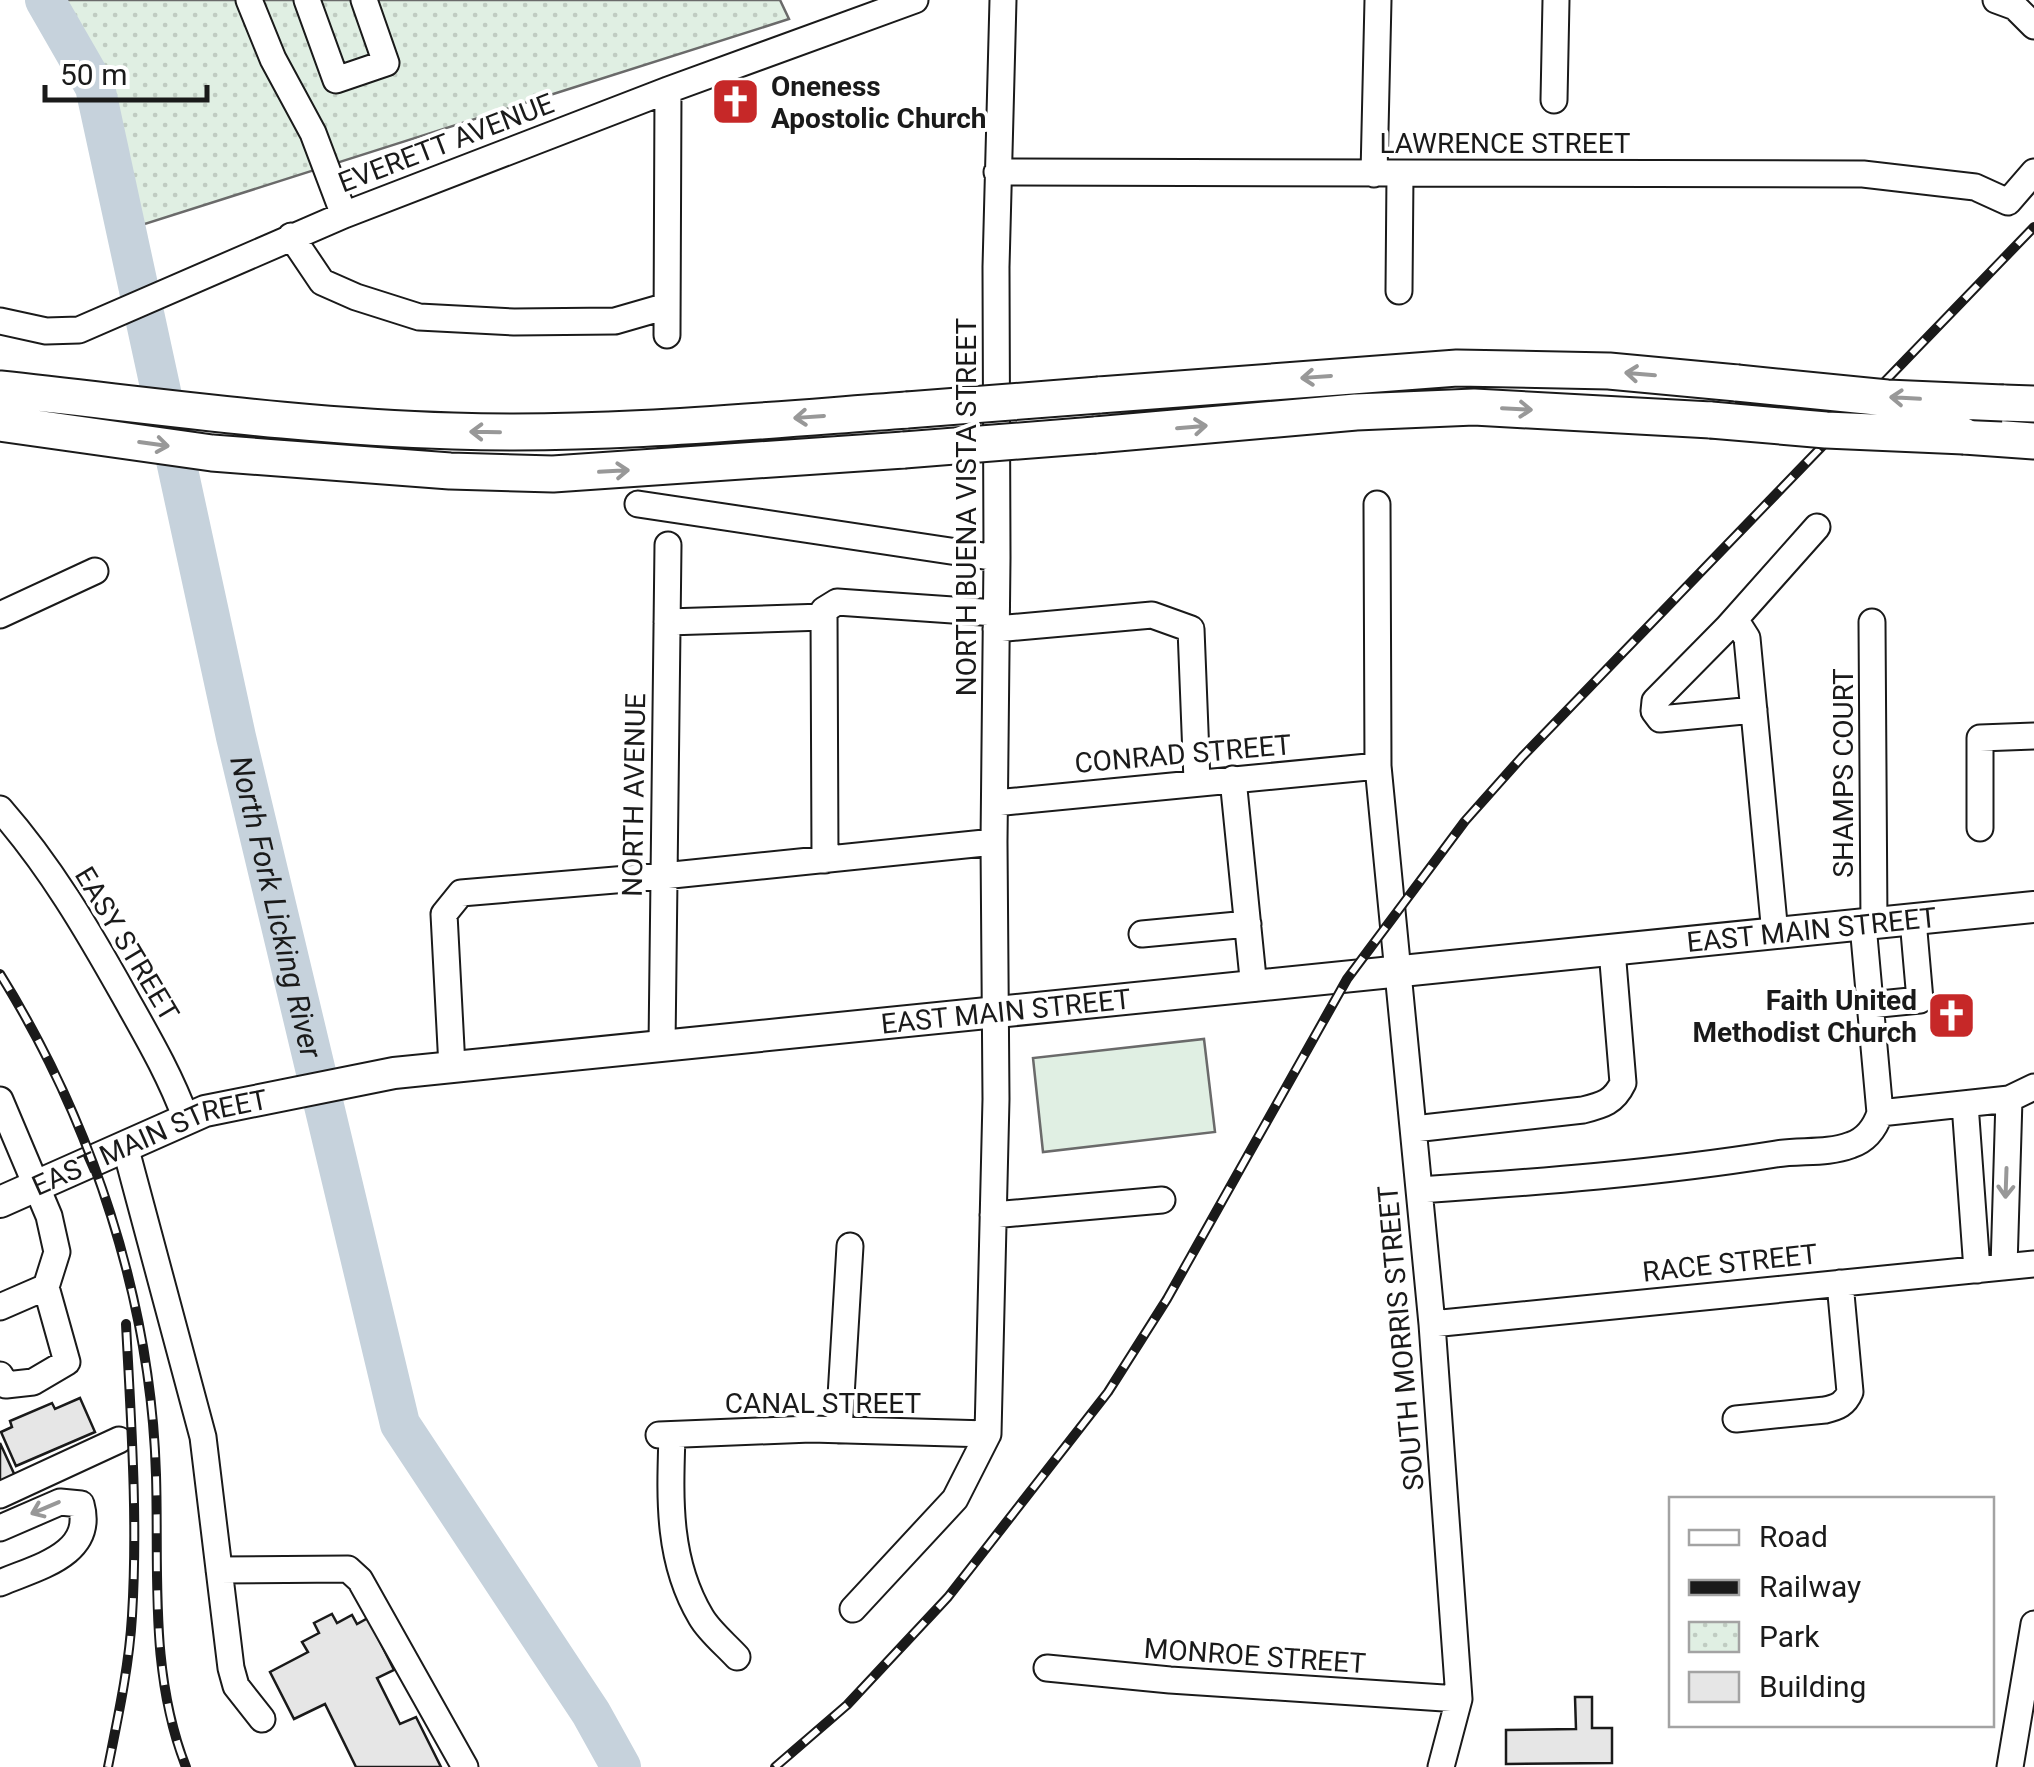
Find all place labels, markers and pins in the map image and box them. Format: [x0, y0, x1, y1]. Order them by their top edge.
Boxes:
place label: Oneness Apostolic Church [771, 70, 987, 135]
church icon: Oneness Apostolic Church [710, 76, 762, 128]
place label: Faith United Methodist Church [1692, 984, 1917, 1049]
church icon: Faith United Methodist Church [1926, 990, 1978, 1042]

